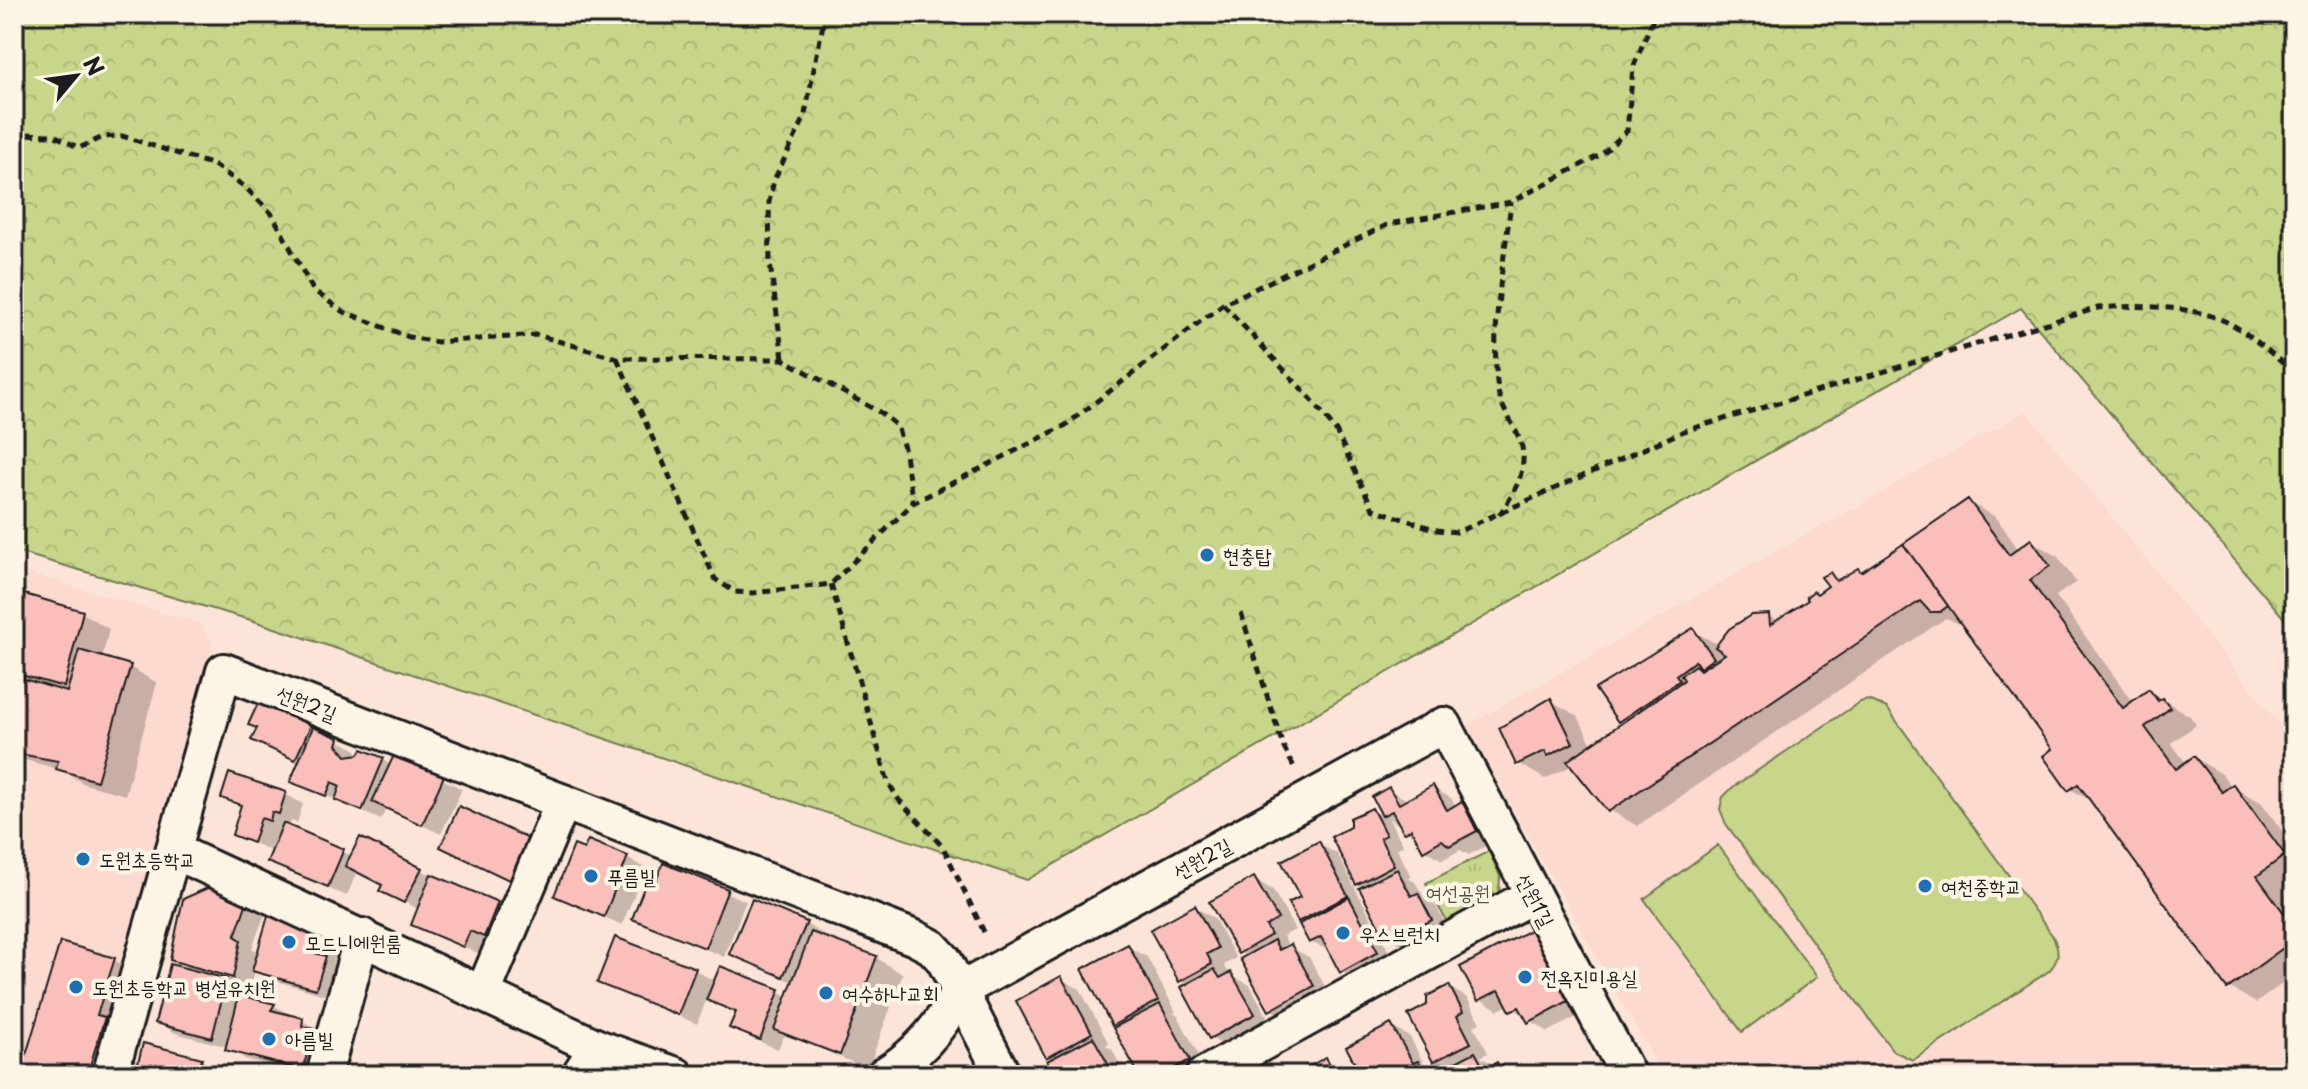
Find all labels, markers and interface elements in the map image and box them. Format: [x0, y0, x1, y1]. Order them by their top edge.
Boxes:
north arrow [36, 36, 116, 116]
text: N [76, 50, 113, 81]
place label: 현충탑 [1223, 540, 1271, 570]
marker: 현충탑 [1198, 546, 1216, 564]
street label: 선원2길 [272, 678, 342, 728]
street label: 선원2길 [1167, 830, 1237, 886]
place label: 도원초등학교 [99, 844, 196, 874]
marker: 도원초등학교 [74, 850, 92, 868]
place label: 푸름빌 [607, 861, 656, 891]
marker: 푸름빌 [582, 867, 600, 885]
street label: 선원1길 [1509, 868, 1563, 932]
place label: 여천중학교 [1941, 871, 2021, 901]
park label: 여선공원 [1426, 877, 1490, 907]
marker: 여천중학교 [1916, 877, 1934, 895]
place label: 우스브런치 [1359, 918, 1439, 948]
marker: 우스브런치 [1334, 924, 1352, 942]
place label: 모드니에원룸 [305, 927, 402, 957]
marker: 모드니에원룸 [280, 933, 298, 951]
place label: 전옥진미용실 [1541, 962, 1638, 992]
marker: 전옥진미용실 [1516, 968, 1534, 986]
place label: 도원초등학교 병설유치원 [92, 972, 276, 1002]
marker: 도원초등학교 병설유치원 [67, 978, 85, 996]
place label: 여수하나교회 [842, 978, 939, 1008]
marker: 여수하나교회 [817, 984, 835, 1002]
place label: 아름빌 [285, 1024, 334, 1054]
marker: 아름빌 [260, 1030, 278, 1048]

